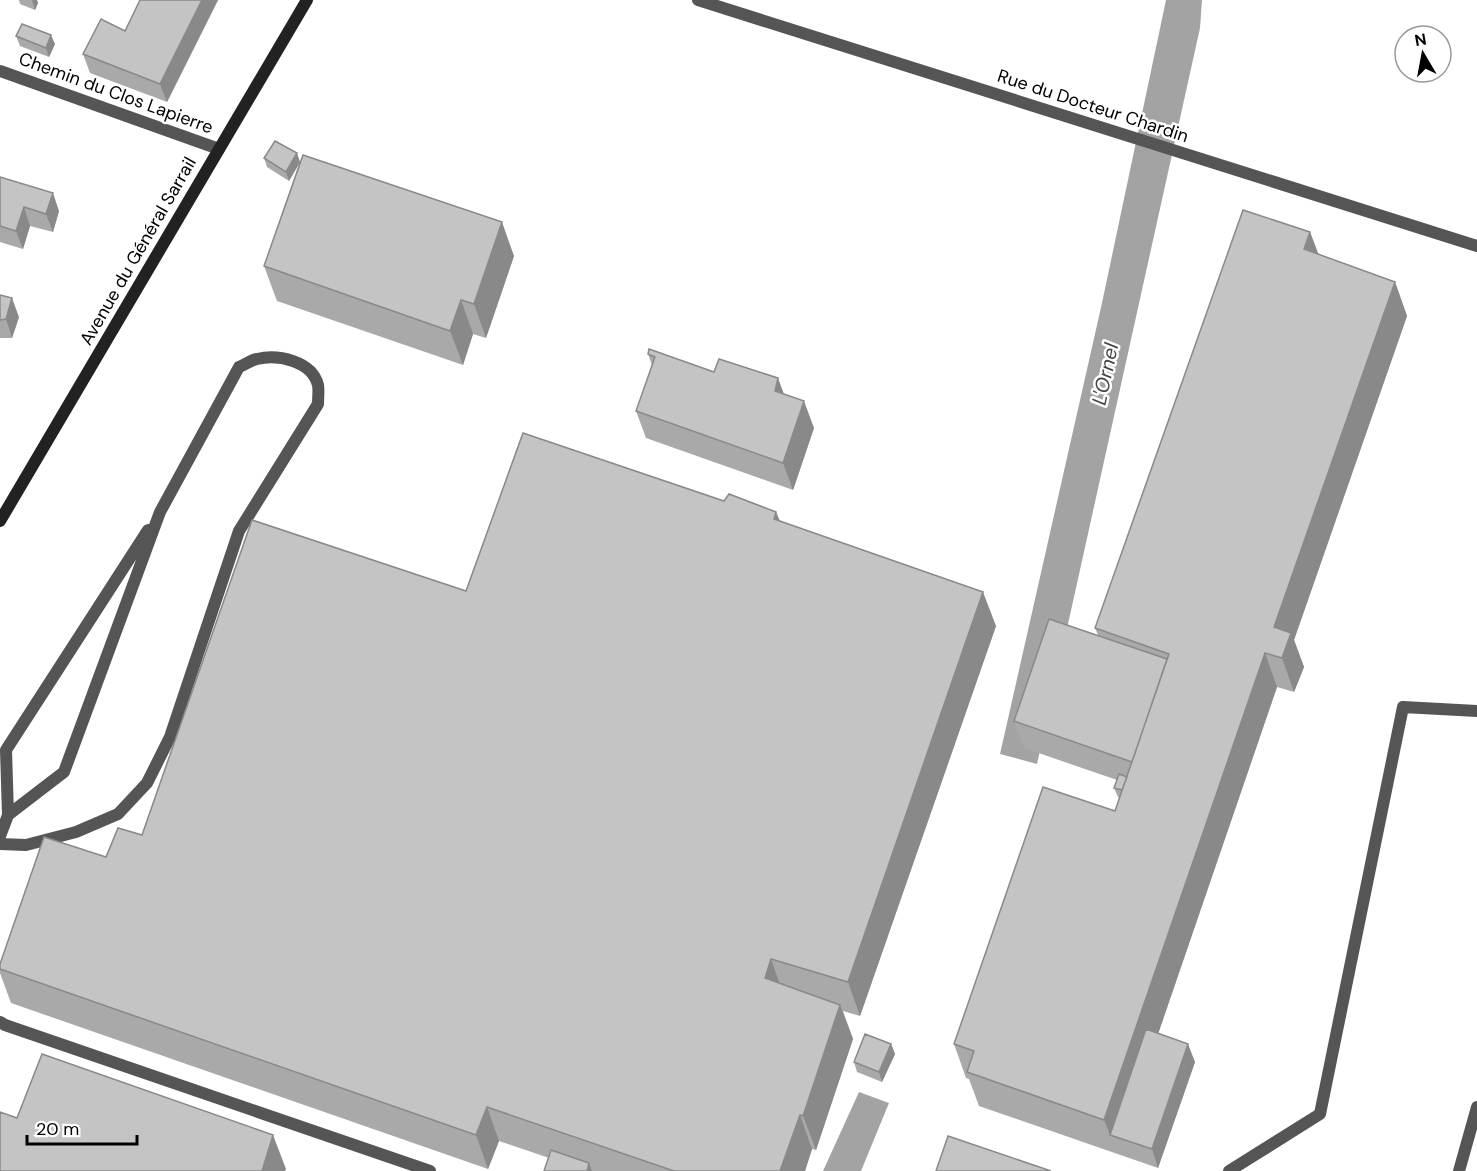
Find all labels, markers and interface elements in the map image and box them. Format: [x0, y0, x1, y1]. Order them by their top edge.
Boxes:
north arrow [1393, 24, 1453, 84]
text: N [1413, 28, 1428, 51]
street label: Chemin du Clos Lapierre [16, 47, 216, 139]
street label: Rue du Docteur Chardin [994, 64, 1192, 148]
street label: Avenue du Général Sarrail [74, 152, 202, 350]
water label: L'Ornel [1086, 340, 1124, 407]
scale bar [27, 1108, 136, 1146]
text: 20 m [36, 1117, 79, 1141]

